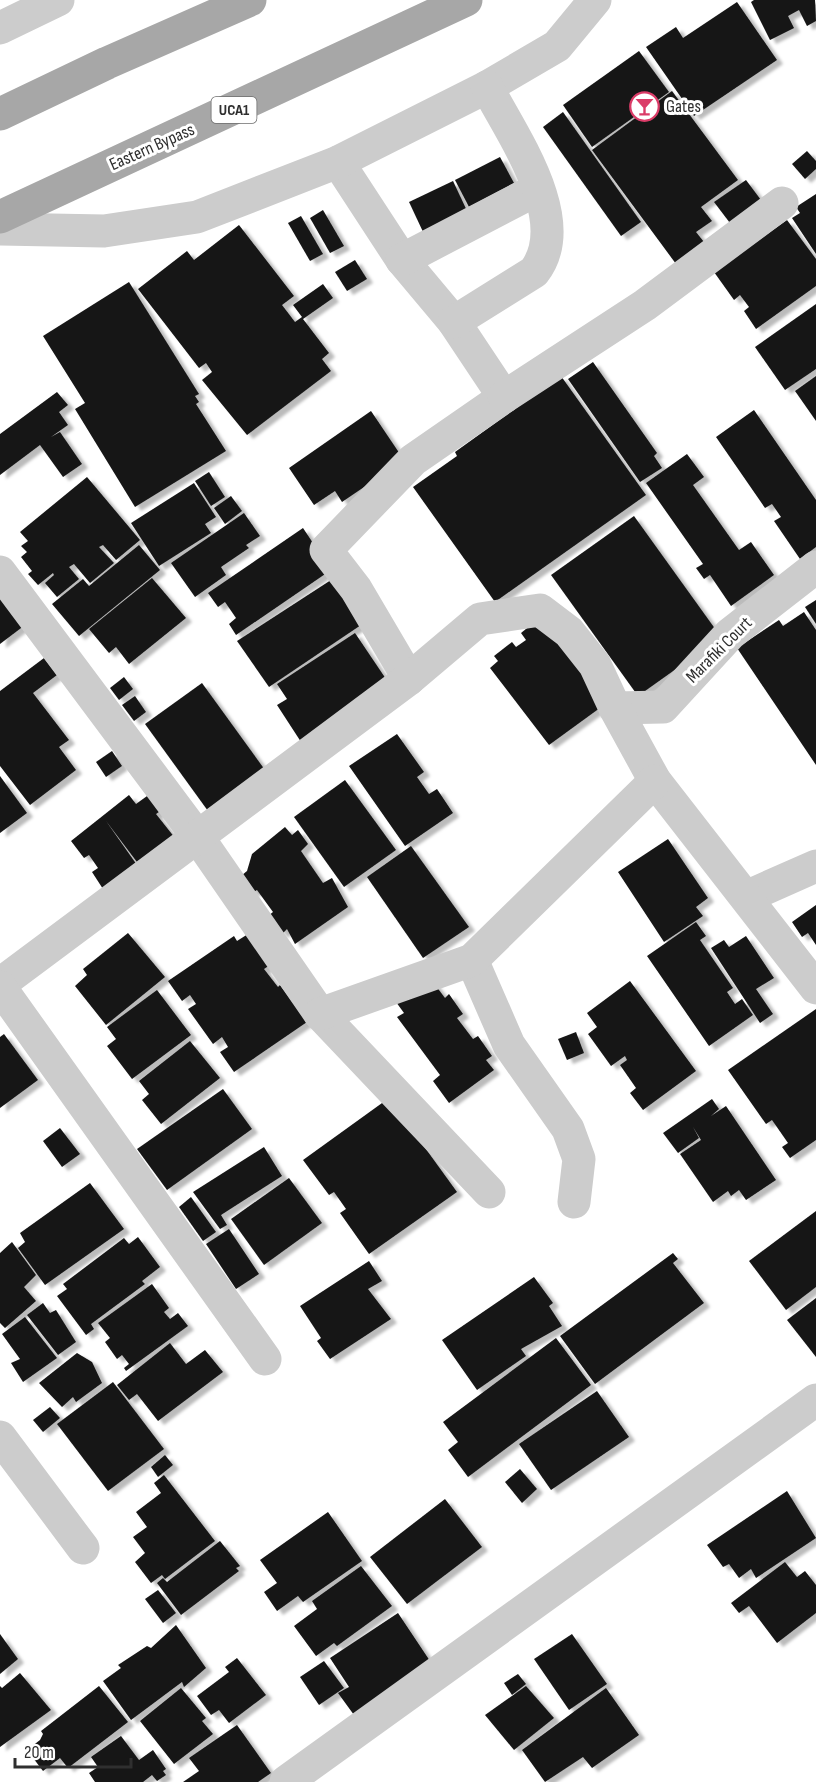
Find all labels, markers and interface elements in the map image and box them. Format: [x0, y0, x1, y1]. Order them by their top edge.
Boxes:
bar icon: Gates [629, 90, 661, 122]
place label: Gates [666, 96, 701, 117]
road number: UCA1 [212, 97, 256, 123]
street label: Eastern Bypass [106, 119, 198, 175]
street label: Marafiki Court [682, 612, 757, 687]
scale bar [15, 1731, 130, 1769]
text: 20 m [24, 1742, 54, 1763]

